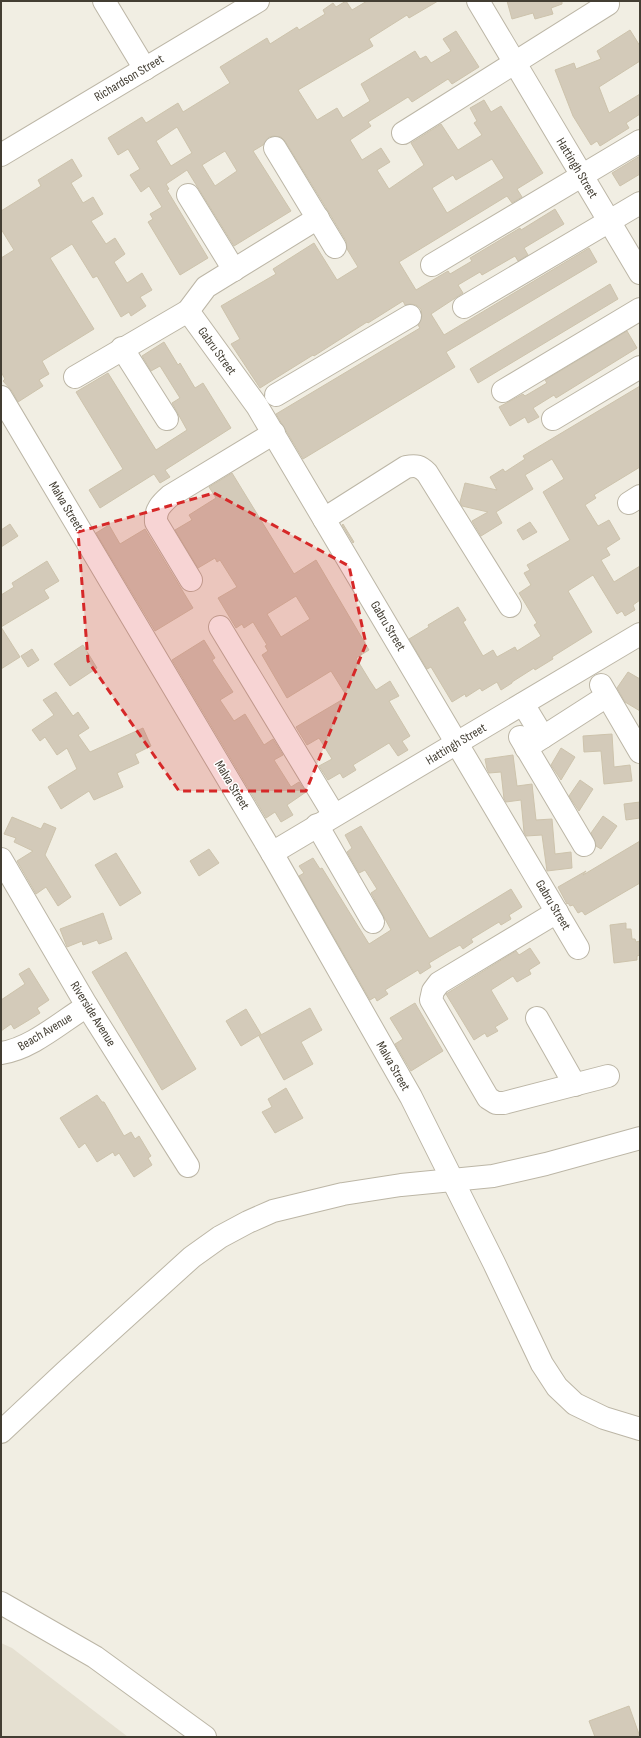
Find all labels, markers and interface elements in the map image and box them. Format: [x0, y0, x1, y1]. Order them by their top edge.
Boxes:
street label: Richardson Street [91, 51, 167, 105]
street label: Hattingh Street [553, 135, 601, 201]
street label: Gabru Street [194, 324, 240, 378]
street label: Malva Street [45, 479, 87, 534]
street label: Gabru Street [367, 598, 409, 654]
street label: Hattingh Street [423, 720, 489, 768]
street label: Malva Street [211, 758, 253, 813]
street label: Gabru Street [532, 877, 574, 933]
street label: Riverside Avenue [67, 979, 119, 1049]
street label: Beach Avenue [15, 1010, 75, 1054]
street label: Malva Street [372, 1038, 414, 1094]

